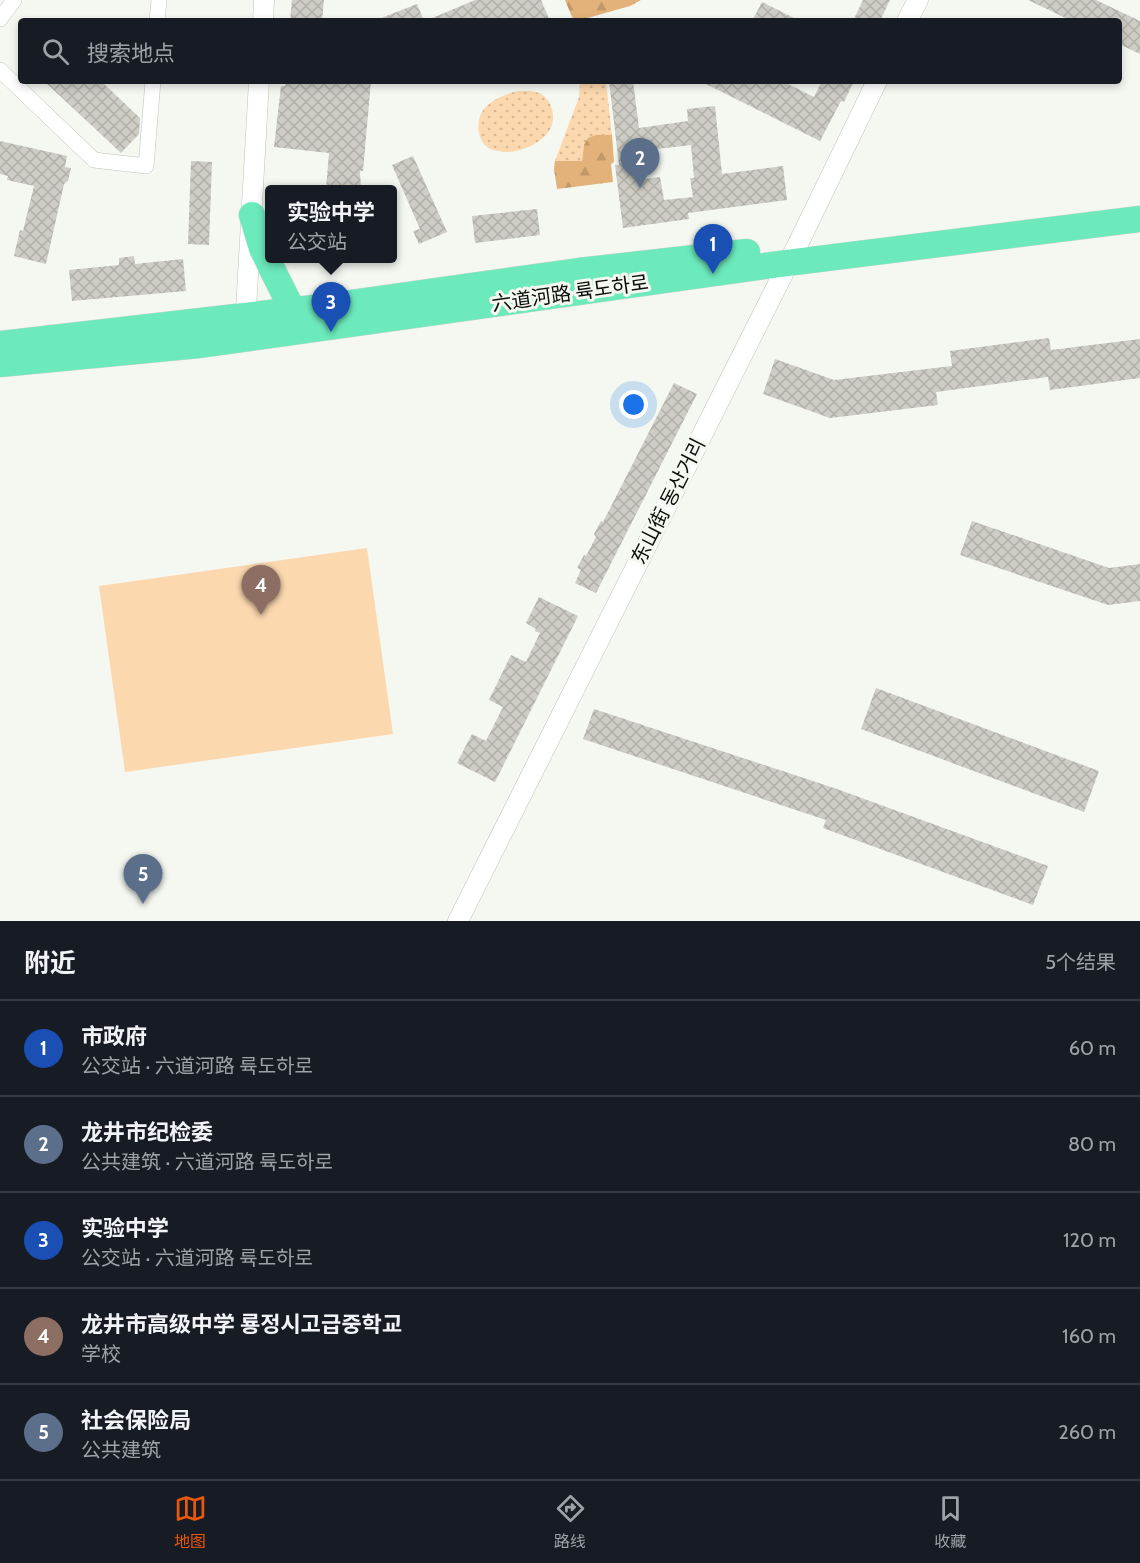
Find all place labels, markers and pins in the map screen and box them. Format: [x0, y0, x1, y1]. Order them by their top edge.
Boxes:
pin: 2 [620, 138, 660, 188]
pin: 1 [694, 224, 732, 274]
pin: 3 [312, 282, 350, 332]
pin: 4 [242, 566, 280, 615]
pin: 5 [124, 854, 162, 904]

